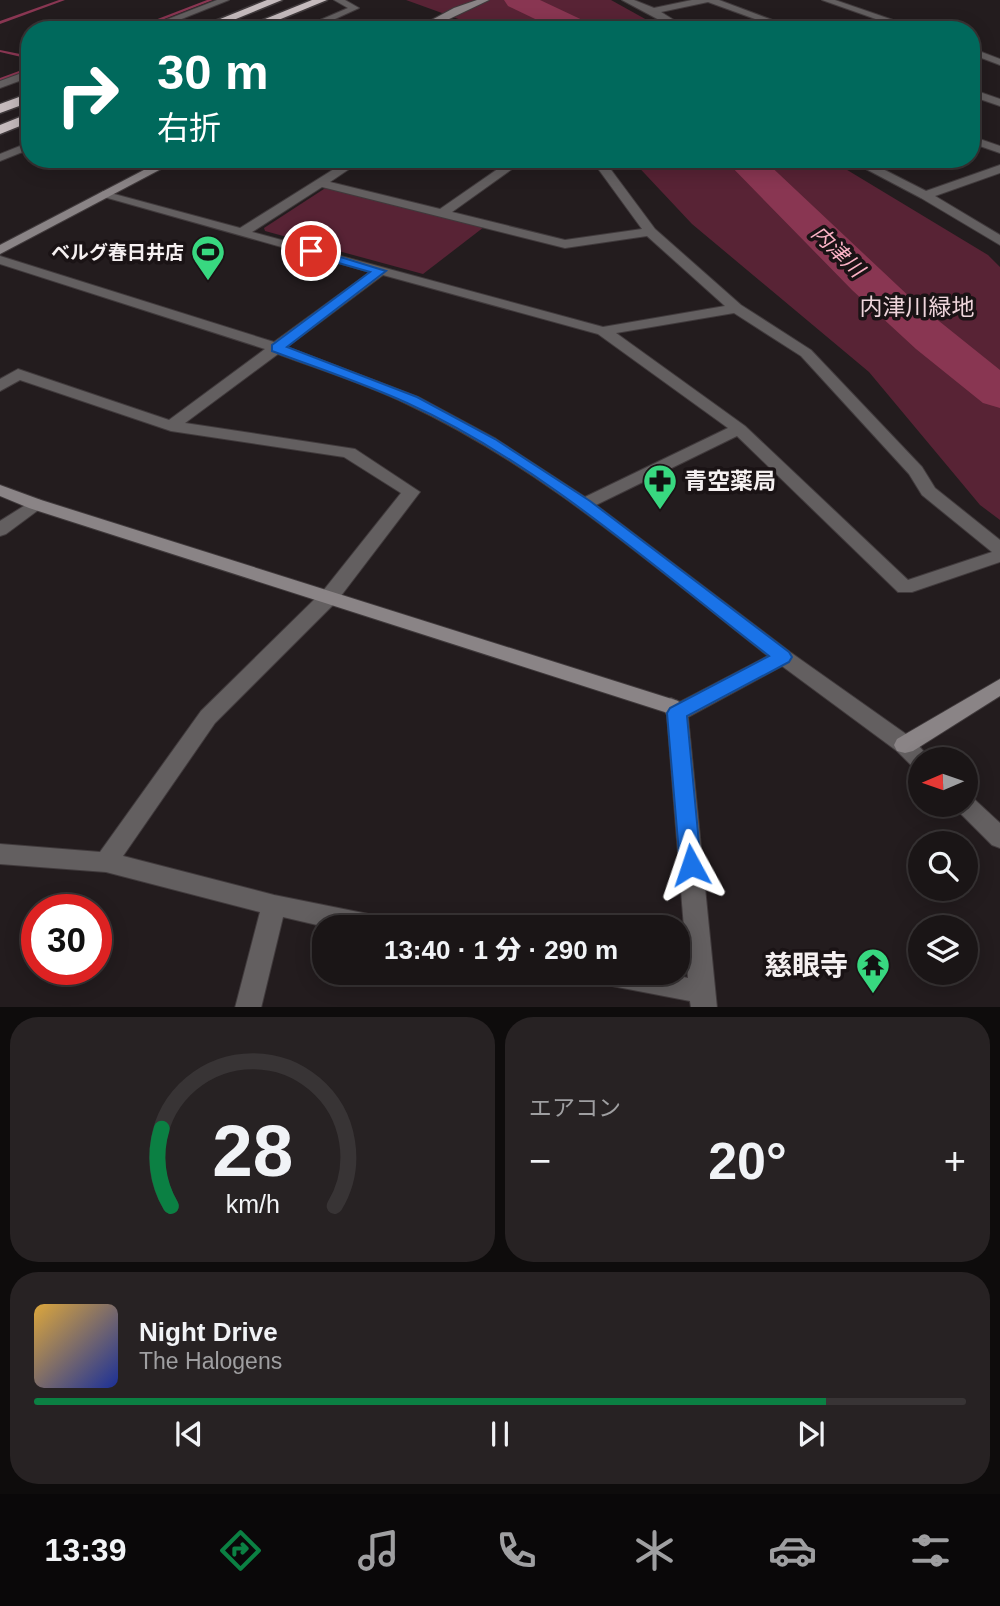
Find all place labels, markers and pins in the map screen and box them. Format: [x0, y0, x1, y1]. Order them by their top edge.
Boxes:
pin [281, 221, 341, 281]
sports icon: ベルグ春日井店 [189, 233, 227, 282]
place label: ベルグ春日井店 [51, 242, 184, 263]
pharmacy icon: 青空薬局 [641, 462, 679, 511]
place label: 青空薬局 [684, 468, 776, 494]
temple icon: 慈眼寺 [854, 946, 892, 995]
place label: 慈眼寺 [764, 950, 848, 981]

